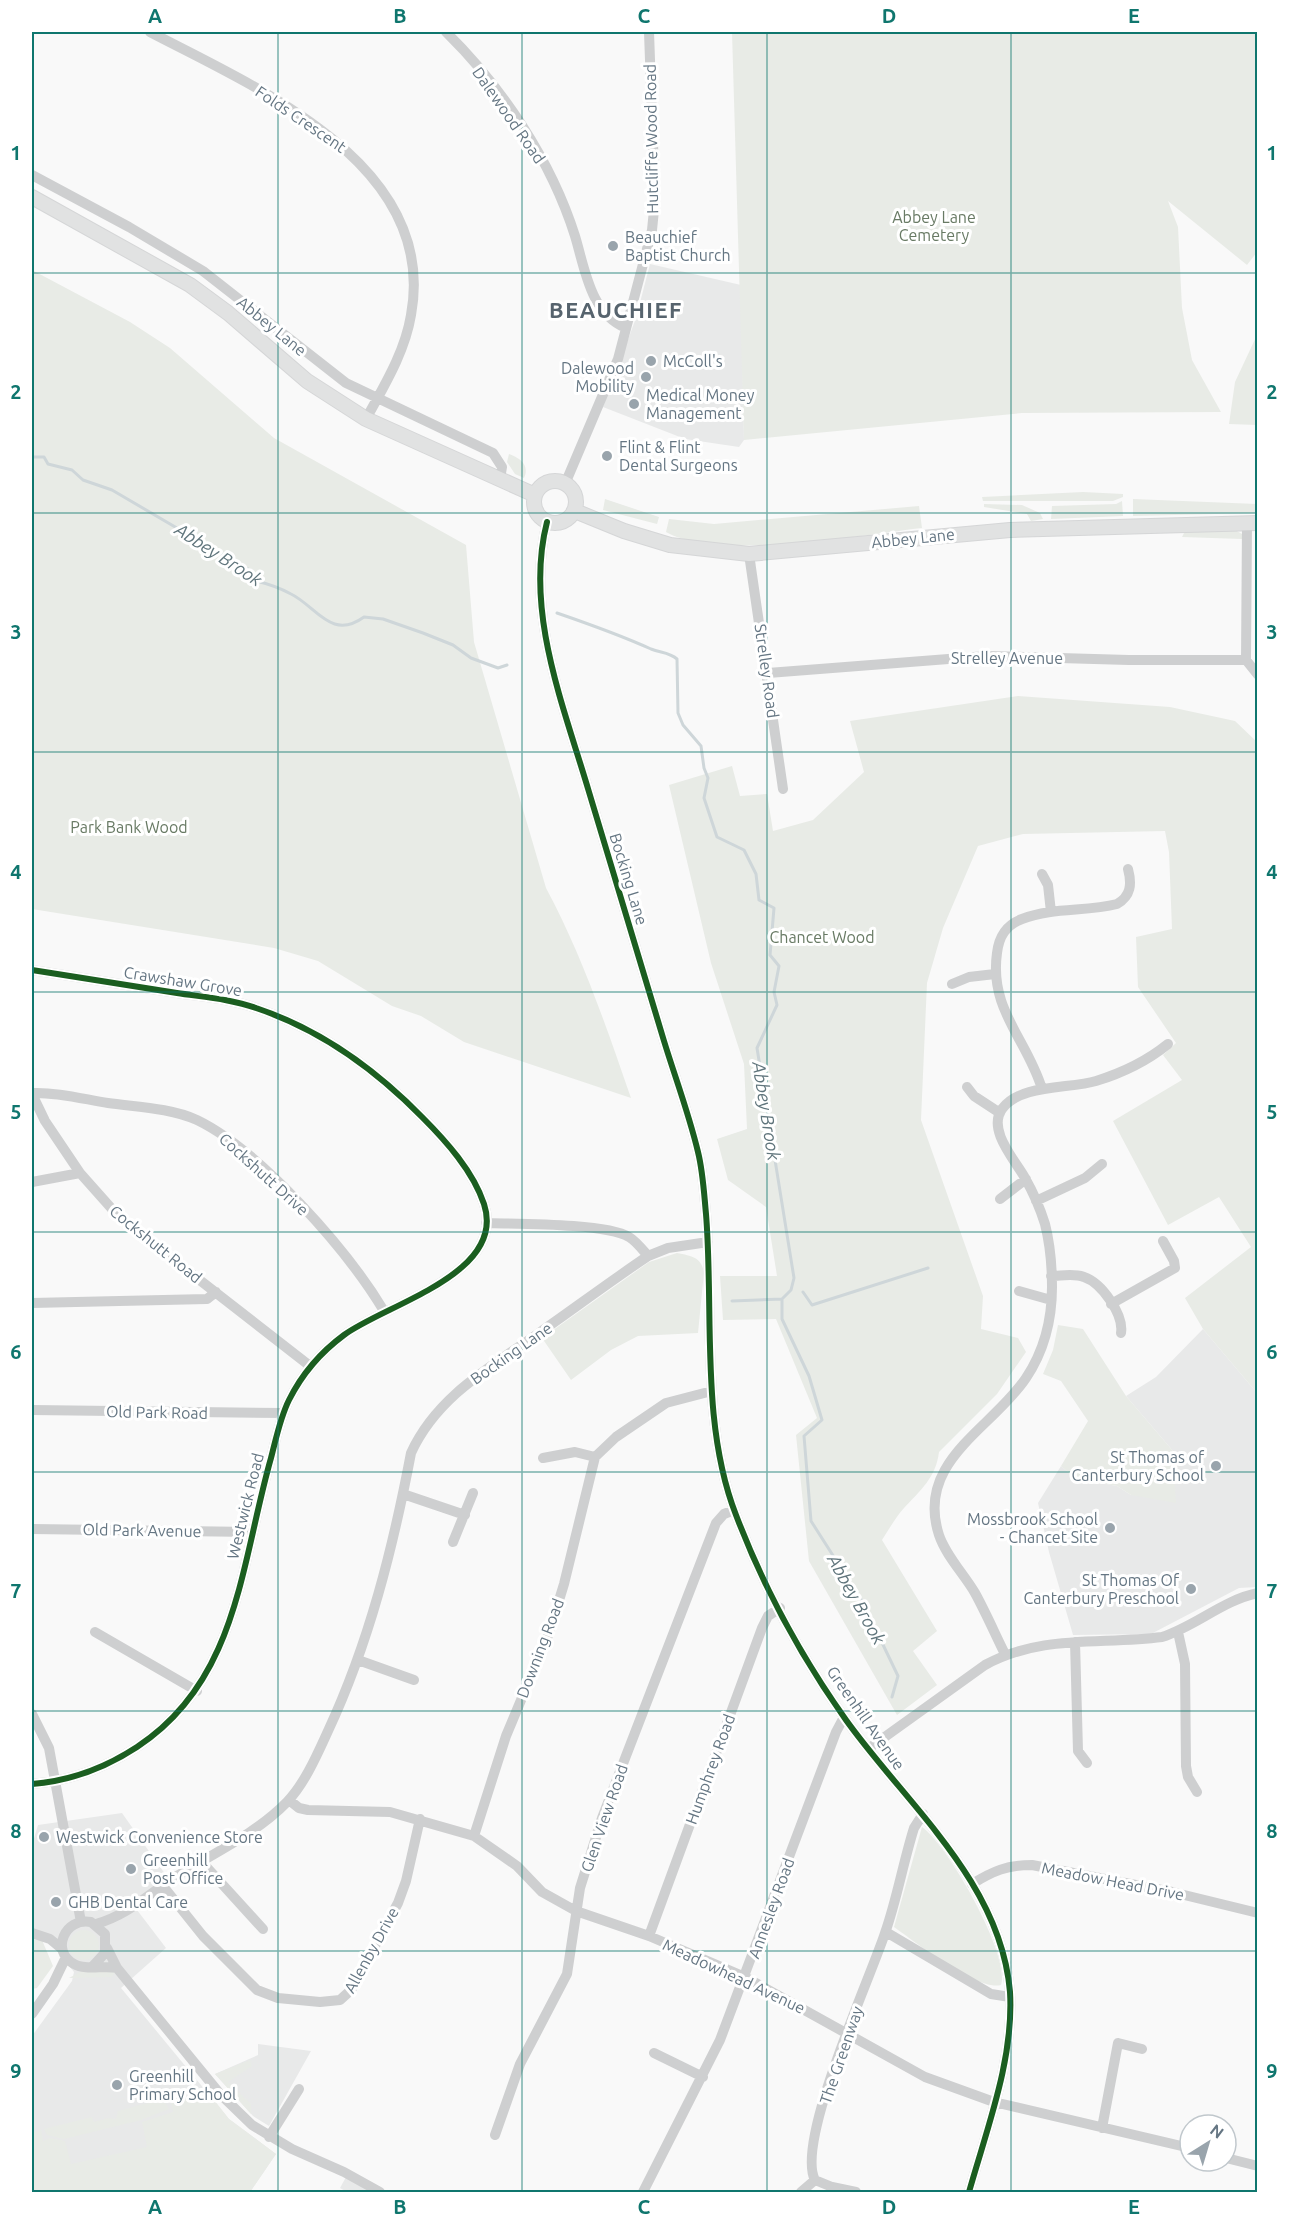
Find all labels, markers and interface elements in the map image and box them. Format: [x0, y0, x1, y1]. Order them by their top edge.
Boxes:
text: A [148, 4, 162, 27]
text: B [393, 4, 407, 27]
text: C [638, 4, 651, 27]
text: D [882, 4, 896, 27]
text: E [1128, 4, 1140, 27]
street label: Dalewood Road [469, 63, 549, 167]
street label: Hutcliffe Wood Road [641, 64, 661, 214]
street label: Folds Crescent [252, 82, 350, 156]
text: 1 [10, 141, 22, 164]
text: 1 [1266, 141, 1278, 164]
park label: Abbey Lane Cemetery [892, 208, 976, 244]
place label: Beauchief Baptist Church [625, 228, 731, 264]
marker: Beauchief Baptist Church [606, 239, 620, 253]
street label: Abbey Lane [234, 293, 310, 359]
district label: BEAUCHIEF [549, 297, 683, 322]
place label: McColl's [663, 352, 723, 370]
marker: McColl's [644, 354, 658, 368]
place label: Dalewood Mobility [561, 359, 634, 395]
marker: Dalewood Mobility [639, 370, 653, 384]
text: 2 [10, 380, 22, 403]
text: 2 [1266, 380, 1278, 403]
place label: Medical Money Management [646, 386, 755, 422]
marker: Medical Money Management [627, 397, 641, 411]
place label: Flint & Flint Dental Surgeons [619, 438, 738, 474]
marker: Flint & Flint Dental Surgeons [600, 449, 614, 463]
water label: Abbey Brook [171, 518, 267, 590]
street label: Abbey Lane [870, 525, 956, 551]
text: 3 [10, 620, 22, 643]
text: 3 [1266, 620, 1278, 643]
street label: Strelley Road [751, 623, 783, 719]
street label: Strelley Avenue [951, 649, 1063, 667]
park label: Park Bank Wood [70, 818, 188, 836]
street label: Bocking Lane [606, 831, 652, 927]
text: 4 [10, 860, 22, 883]
text: 4 [1266, 860, 1278, 883]
park label: Chancet Wood [769, 928, 875, 946]
street label: Crawshaw Grove [123, 963, 243, 999]
water label: Abbey Brook [749, 1059, 785, 1163]
text: 5 [10, 1100, 22, 1123]
text: 5 [1266, 1100, 1278, 1123]
street label: Cockshutt Drive [216, 1129, 312, 1219]
street label: Cockshutt Road [106, 1201, 206, 1287]
street label: Bocking Lane [467, 1318, 555, 1388]
text: 6 [10, 1340, 22, 1363]
text: 6 [1266, 1340, 1278, 1363]
street label: Old Park Road [106, 1402, 208, 1422]
place label: St Thomas of Canterbury School [1072, 1448, 1205, 1484]
street label: Westwick Road [223, 1451, 267, 1561]
marker: St Thomas of Canterbury School [1209, 1459, 1223, 1473]
place label: Mossbrook School - Chancet Site [967, 1510, 1098, 1546]
street label: Old Park Avenue [82, 1520, 202, 1540]
marker: Mossbrook School - Chancet Site [1103, 1521, 1117, 1535]
water label: Abbey Brook [824, 1550, 890, 1648]
place label: St Thomas Of Canterbury Preschool [1023, 1571, 1180, 1607]
text: 7 [10, 1579, 22, 1602]
text: 7 [1266, 1579, 1278, 1602]
marker: St Thomas Of Canterbury Preschool [1184, 1582, 1198, 1596]
street label: Downing Road [513, 1596, 567, 1700]
street label: Greenhill Avenue [824, 1663, 908, 1773]
street label: Humphrey Road [682, 1712, 738, 1826]
street label: Glen View Road [577, 1762, 631, 1874]
text: 8 [10, 1819, 22, 1842]
text: 8 [1266, 1819, 1278, 1842]
place label: Westwick Convenience Store [56, 1828, 263, 1846]
marker: Westwick Convenience Store [37, 1830, 51, 1844]
place label: Greenhill Post Office [143, 1851, 223, 1887]
street label: Annesley Road [744, 1855, 798, 1961]
street label: Meadow Head Drive [1040, 1858, 1186, 1904]
marker: Greenhill Post Office [124, 1862, 138, 1876]
place label: GHB Dental Care [68, 1893, 188, 1911]
marker: GHB Dental Care [49, 1895, 63, 1909]
street label: Allenby Drive [340, 1904, 402, 1996]
street label: Meadowhead Avenue [660, 1935, 808, 2017]
street label: The Greenway [816, 2003, 866, 2106]
text: 9 [10, 2059, 22, 2082]
text: 9 [1266, 2059, 1278, 2082]
place label: Greenhill Primary School [129, 2067, 236, 2103]
marker: Greenhill Primary School [110, 2078, 124, 2092]
north arrow [1178, 2113, 1238, 2173]
text: N [1207, 2120, 1227, 2142]
text: A [148, 2195, 162, 2218]
text: B [393, 2195, 407, 2218]
text: C [638, 2195, 651, 2218]
text: D [882, 2195, 896, 2218]
text: E [1128, 2195, 1140, 2218]

